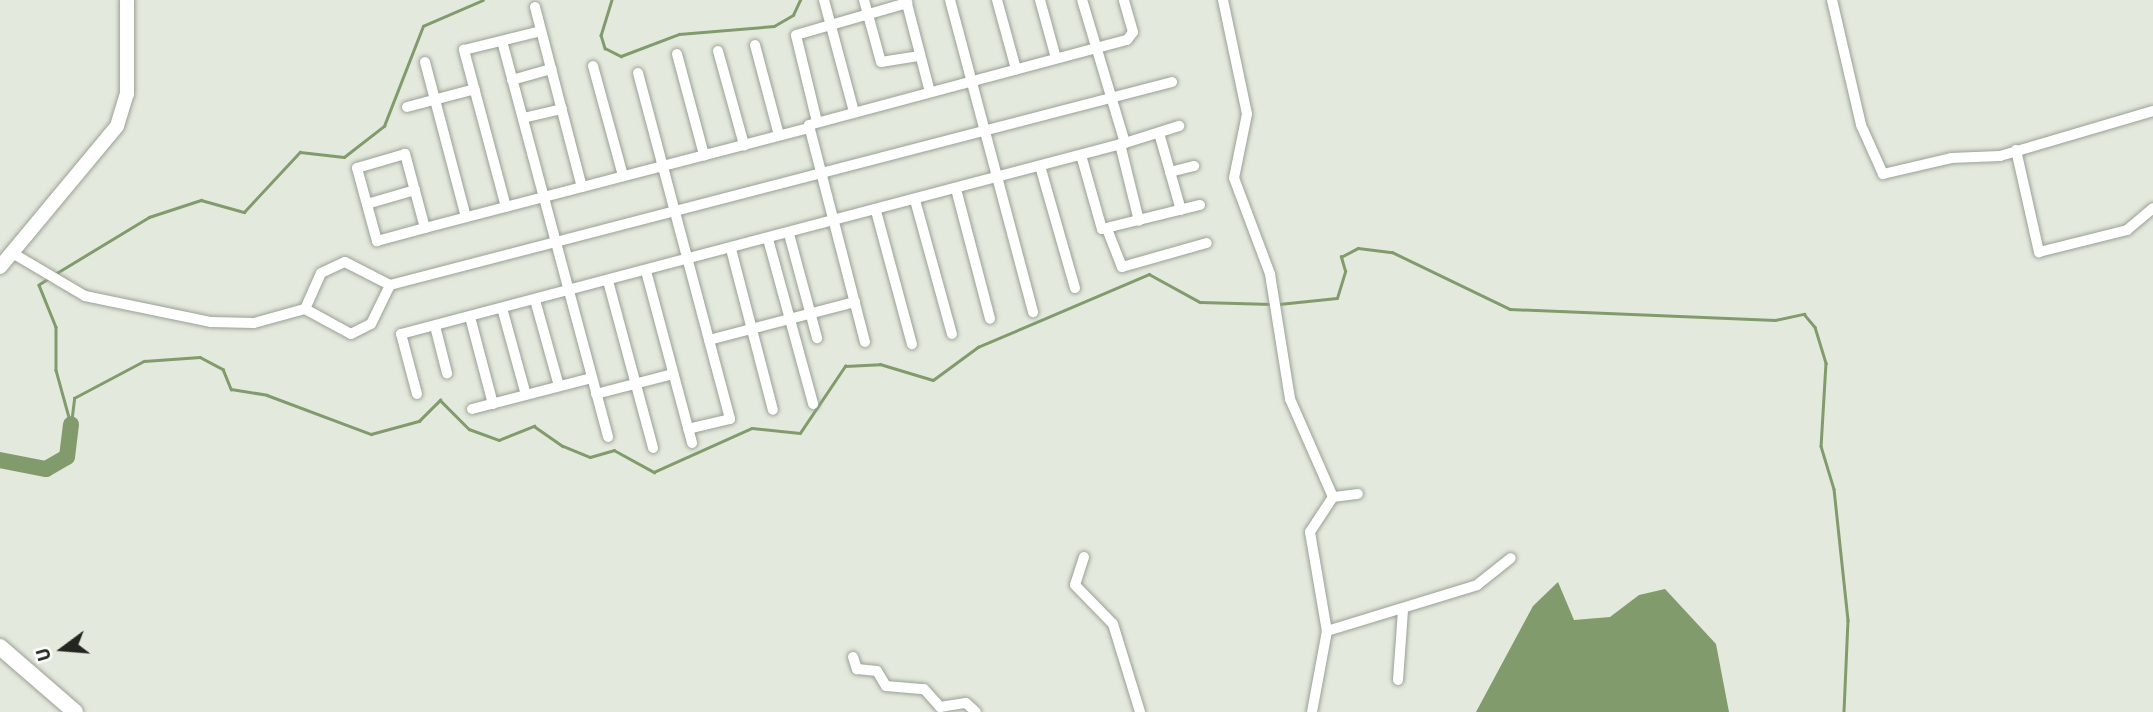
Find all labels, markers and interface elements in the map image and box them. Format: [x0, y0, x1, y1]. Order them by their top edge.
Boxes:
north arrow [28, 614, 98, 684]
text: U [30, 646, 55, 664]

